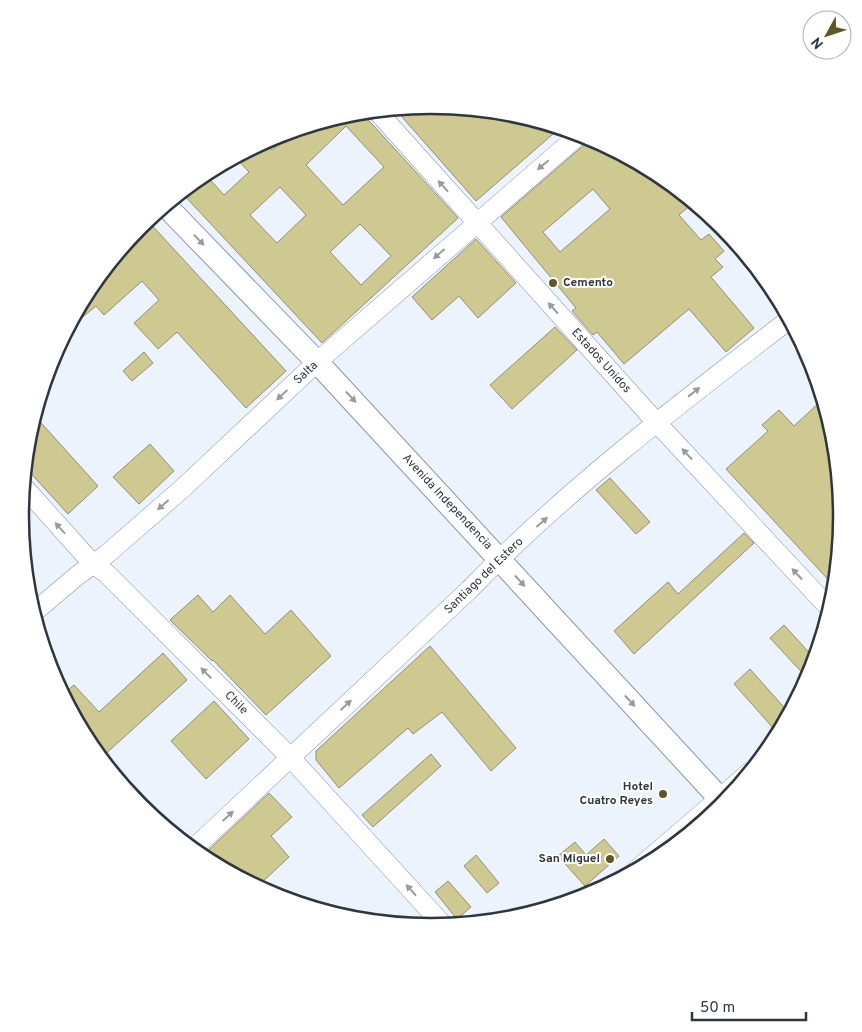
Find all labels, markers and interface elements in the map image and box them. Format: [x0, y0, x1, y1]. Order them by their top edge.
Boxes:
north arrow [802, 10, 852, 60]
text: N [808, 33, 828, 52]
one-way arrow [537, 160, 550, 171]
one-way arrow [438, 179, 449, 192]
one-way arrow [193, 234, 205, 246]
one-way arrow [433, 249, 446, 260]
place label: Cemento [563, 275, 613, 291]
marker: Cemento [547, 277, 559, 289]
one-way arrow [547, 302, 559, 314]
street label: Estados Unidos [568, 325, 634, 397]
street label: Salta [291, 358, 321, 388]
one-way arrow [688, 387, 701, 398]
one-way arrow [276, 389, 288, 401]
one-way arrow [345, 391, 357, 403]
one-way arrow [681, 449, 693, 461]
street label: Avenida Independencia [398, 451, 496, 553]
one-way arrow [156, 500, 169, 511]
one-way arrow [535, 516, 547, 528]
one-way arrow [54, 522, 66, 534]
street label: Santiago del Estero [441, 534, 527, 618]
one-way arrow [791, 568, 803, 580]
one-way arrow [514, 575, 526, 587]
one-way arrow [200, 668, 212, 680]
street label: Chile [221, 688, 251, 718]
one-way arrow [624, 694, 636, 706]
one-way arrow [340, 699, 352, 711]
place label: Hotel Cuatro Reyes [579, 779, 653, 809]
marker: Hotel Cuatro Reyes [657, 788, 669, 800]
one-way arrow [222, 810, 234, 822]
place label: San Miguel [539, 851, 600, 867]
marker: San Miguel [604, 853, 616, 865]
one-way arrow [405, 884, 417, 896]
scale bar [692, 990, 806, 1022]
text: 50 m [700, 999, 735, 1018]

